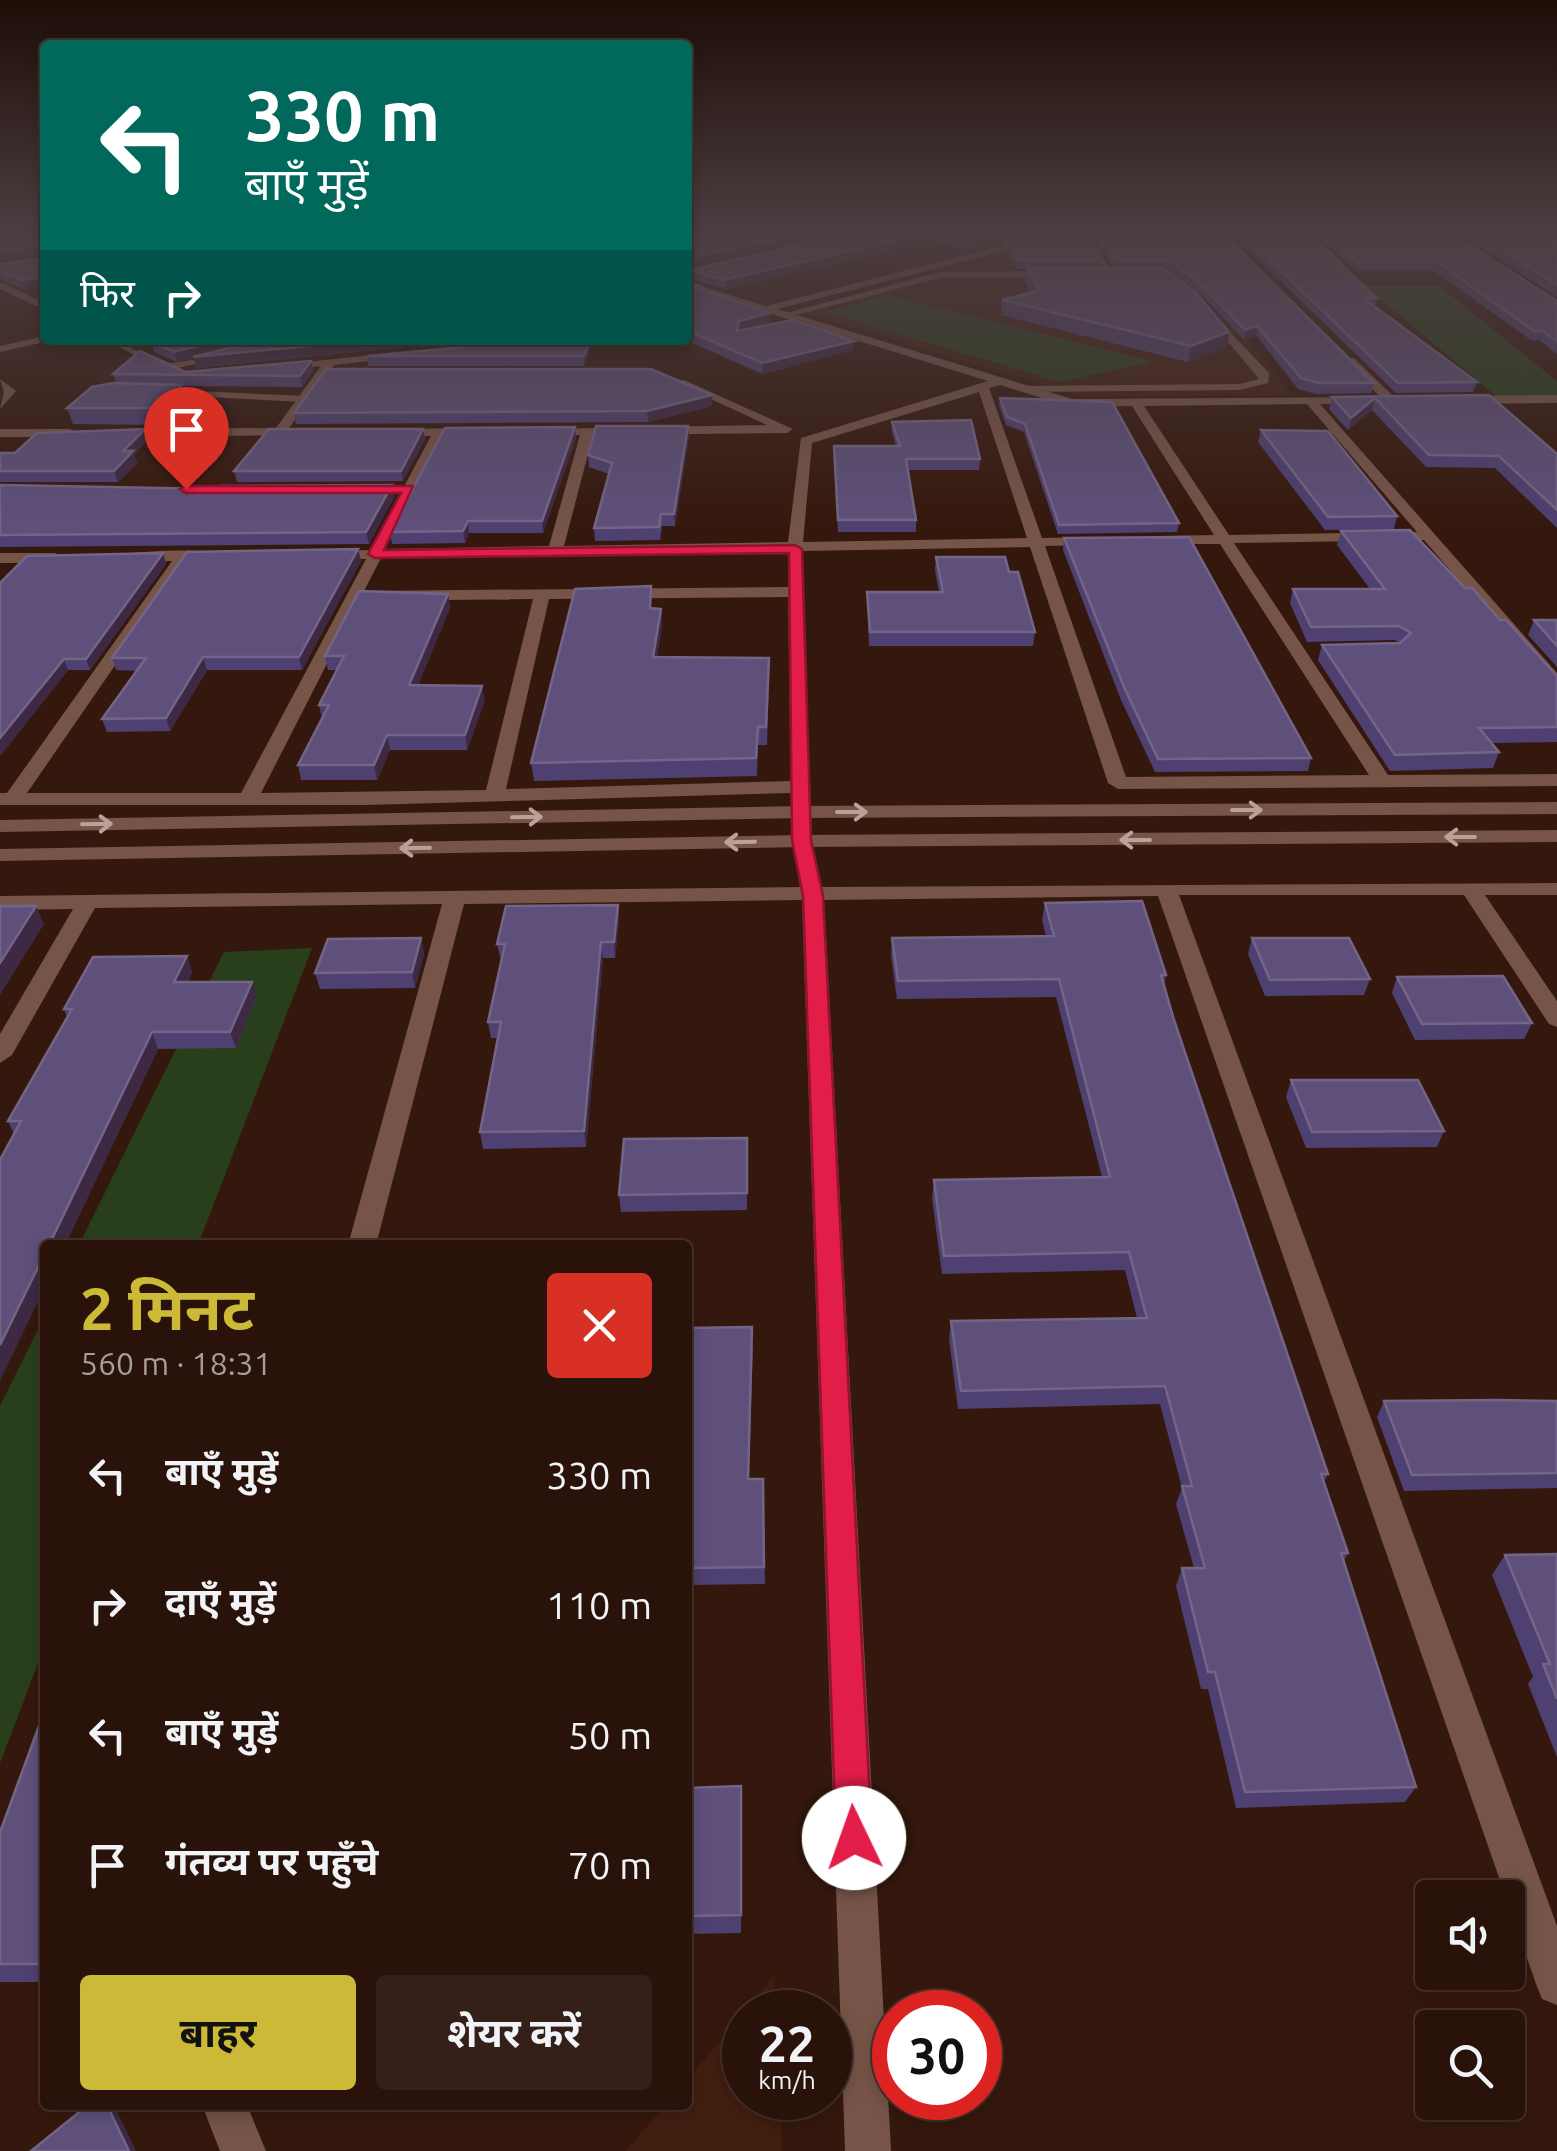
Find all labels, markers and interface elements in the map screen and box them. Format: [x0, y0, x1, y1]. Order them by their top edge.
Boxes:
text: 330 m [245, 76, 440, 154]
icon: left [80, 80, 210, 210]
text: बाएँ मुड़ें [245, 158, 369, 209]
icon: right [155, 270, 210, 325]
text: फिर [80, 272, 135, 314]
pin [144, 387, 229, 490]
icon: arrive [159, 402, 214, 457]
one-way arrow [1231, 801, 1263, 820]
one-way arrow [836, 802, 868, 822]
one-way arrow [510, 808, 543, 826]
one-way arrow [81, 815, 113, 834]
one-way arrow [1444, 828, 1476, 846]
one-way arrow [1119, 830, 1152, 850]
one-way arrow [724, 832, 756, 851]
one-way arrow [399, 838, 431, 857]
button: close [547, 1273, 652, 1378]
text: 2 मिनट [80, 1274, 254, 1341]
text: 560 m · 18:31 [80, 1345, 272, 1381]
icon: left [80, 1448, 135, 1503]
text: बाएँ मुड़ें [165, 1450, 278, 1492]
text: 330 m [546, 1454, 652, 1496]
icon: right [80, 1578, 135, 1633]
text: दाएँ मुड़ें [165, 1580, 276, 1622]
text: 110 m [546, 1584, 652, 1626]
icon: left [80, 1708, 135, 1763]
text: बाएँ मुड़ें [165, 1710, 278, 1752]
text: 50 m [568, 1714, 652, 1756]
position arrow [802, 1786, 906, 1890]
icon: arrive [80, 1838, 135, 1893]
text: गंतव्य पर पहुँचे [165, 1840, 378, 1882]
text: 70 m [568, 1844, 652, 1886]
map controls [1415, 1880, 1525, 2120]
button: sound [1415, 1880, 1525, 1990]
button: बाहर [80, 1975, 356, 2090]
button: शेयर करें [376, 1975, 652, 2090]
speed limit sign: 30 [872, 1990, 1002, 2120]
button: search [1415, 2010, 1525, 2120]
text: 22 [759, 2015, 815, 2071]
text: km/h [758, 2066, 816, 2094]

